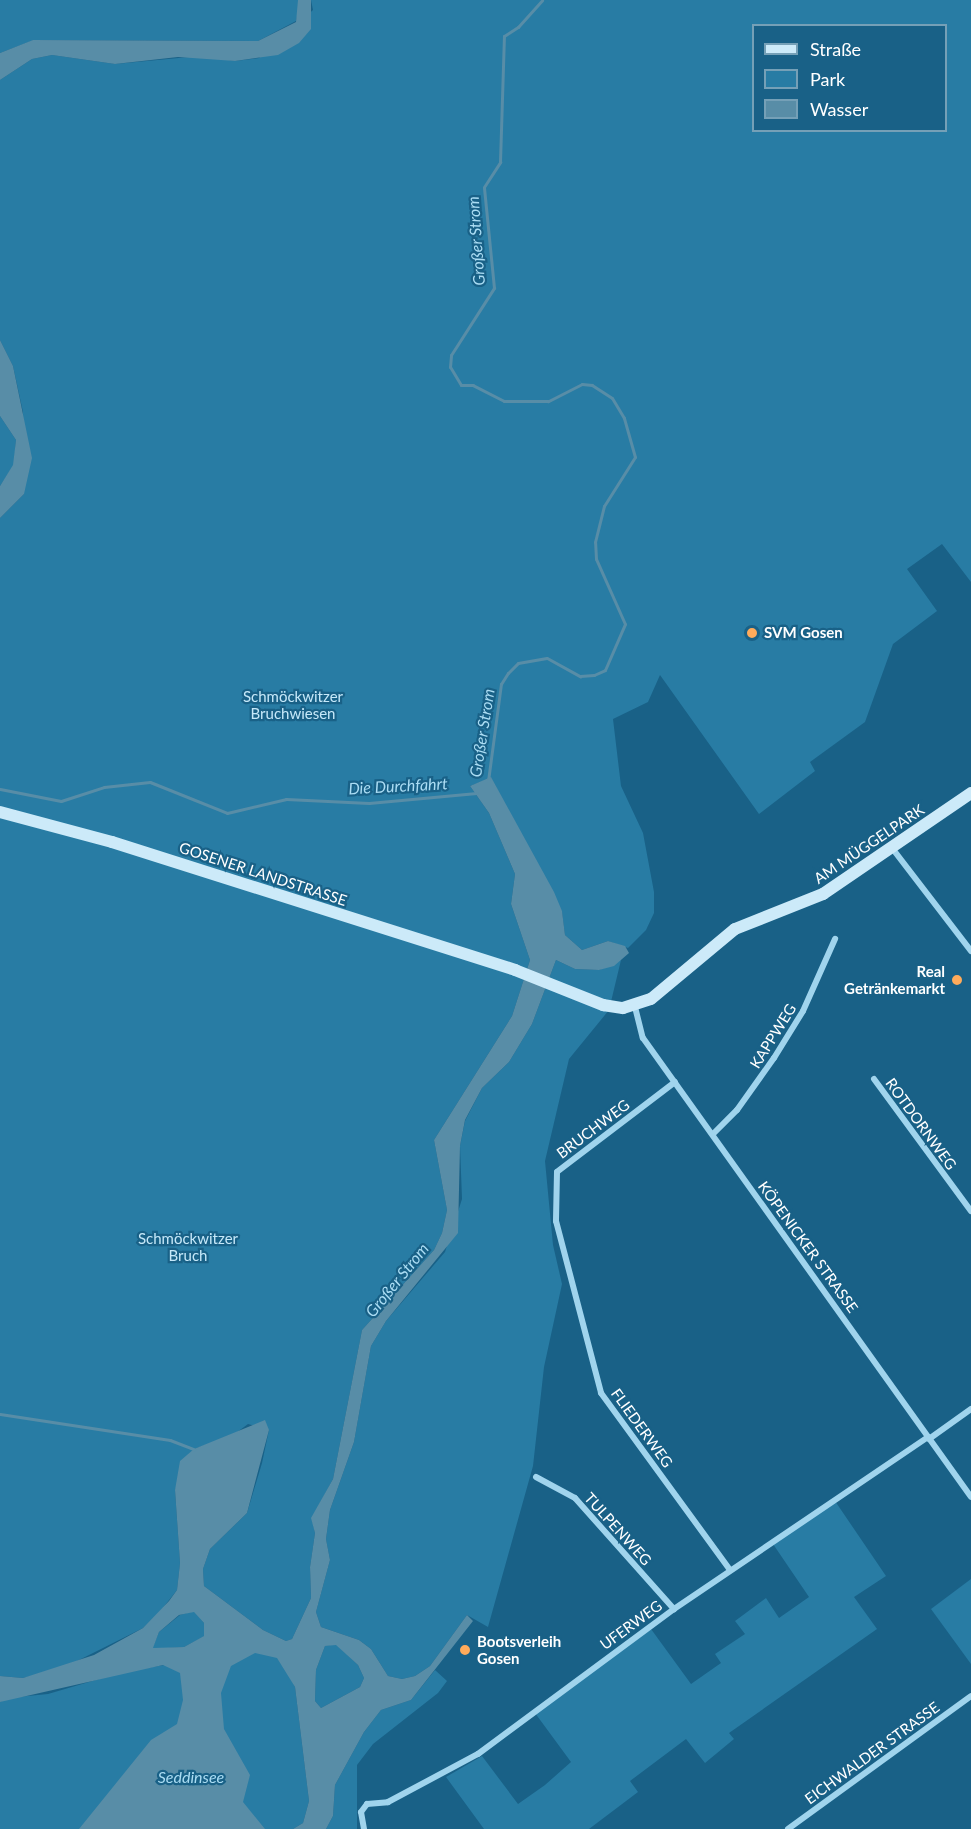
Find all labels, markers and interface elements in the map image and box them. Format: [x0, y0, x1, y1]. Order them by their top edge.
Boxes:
legend [752, 24, 947, 132]
text: Straße [810, 38, 861, 60]
text: Park [810, 68, 845, 90]
text: Wasser [810, 98, 868, 120]
water label: Großer Strom [463, 196, 489, 286]
place label: SVM Gosen [764, 624, 843, 642]
marker: SVM Gosen [745, 626, 759, 640]
park label: Schmöckwitzer Bruchwiesen [243, 687, 343, 722]
water label: Großer Strom [465, 687, 499, 779]
water label: Die Durchfahrt [348, 774, 448, 798]
street label: AM MÜGGELPARK [811, 800, 927, 888]
street label: GOSENER LANDSTRASSE [177, 838, 349, 910]
place label: Real Getränkemarkt [844, 962, 945, 997]
marker: Real Getränkemarkt [950, 973, 964, 987]
street label: KAPPWEG [746, 1000, 800, 1072]
street label: ROTDORNWEG [882, 1075, 960, 1173]
street label: BRUCHWEG [553, 1096, 633, 1162]
street label: KÖPENICKER STRASSE [754, 1178, 862, 1316]
park label: Schmöckwitzer Bruch [138, 1229, 238, 1264]
water label: Großer Strom [361, 1239, 433, 1321]
street label: FLIEDERWEG [607, 1385, 677, 1471]
street label: TULPENWEG [581, 1489, 655, 1569]
street label: UFERWEG [596, 1596, 666, 1654]
place label: Bootsverleih Gosen [477, 1632, 561, 1667]
marker: Bootsverleih Gosen [458, 1643, 472, 1657]
street label: EICHWALDER STRASSE [801, 1698, 943, 1808]
water label: Seddinsee [158, 1767, 224, 1787]

